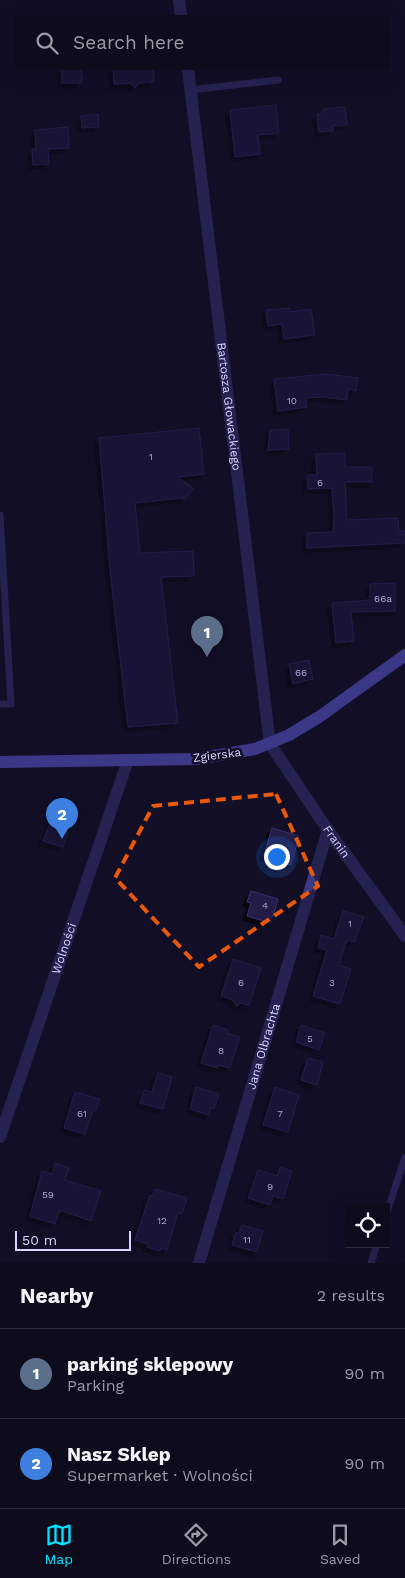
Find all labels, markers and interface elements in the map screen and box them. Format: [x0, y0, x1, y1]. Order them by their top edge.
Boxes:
search box [15, 15, 390, 70]
icon: search [33, 29, 61, 57]
text: Search here [73, 31, 184, 54]
street label: Bartosza Głowackiego [214, 342, 244, 471]
house number: 10 [287, 395, 297, 406]
house number: 1 [149, 451, 153, 462]
house number: 6 [317, 477, 323, 488]
house number: 66a [374, 593, 392, 604]
pin: 1 [191, 616, 223, 657]
house number: 66 [295, 667, 307, 678]
street label: Zgierska [192, 745, 242, 765]
pin: 2 [46, 798, 78, 839]
street label: Franin [320, 823, 353, 860]
your location [264, 844, 290, 870]
house number: 4 [262, 900, 268, 911]
house number: 1 [348, 918, 352, 929]
street label: Wolności [49, 921, 79, 976]
house number: 6 [238, 977, 244, 988]
house number: 3 [329, 977, 335, 988]
street label: Jana Olbrachta [244, 1002, 283, 1091]
house number: 5 [307, 1033, 313, 1044]
house number: 8 [218, 1045, 224, 1056]
house number: 61 [77, 1108, 87, 1119]
house number: 7 [277, 1108, 283, 1119]
house number: 9 [267, 1181, 273, 1192]
house number: 59 [42, 1189, 54, 1200]
map controls [345, 1203, 390, 1248]
button: locate [345, 1203, 390, 1248]
house number: 12 [157, 1215, 167, 1226]
scale bar [15, 1228, 131, 1251]
text: 50 m [22, 1232, 57, 1248]
house number: 11 [243, 1234, 251, 1245]
text: Nearby [20, 1283, 93, 1308]
text: 2 results [317, 1286, 385, 1305]
text: parking sklepowy [67, 1353, 233, 1376]
text: 1 [33, 1364, 39, 1383]
text: 90 m [344, 1364, 385, 1383]
text: Parking [67, 1376, 124, 1395]
text: Nasz Sklep [67, 1443, 171, 1466]
text: 2 [31, 1454, 41, 1473]
text: 90 m [344, 1454, 385, 1473]
text: Supermarket · Wolności [67, 1466, 253, 1485]
tab: Map [44, 1521, 73, 1567]
tab: Directions [162, 1521, 231, 1567]
tab: Saved [320, 1521, 361, 1567]

